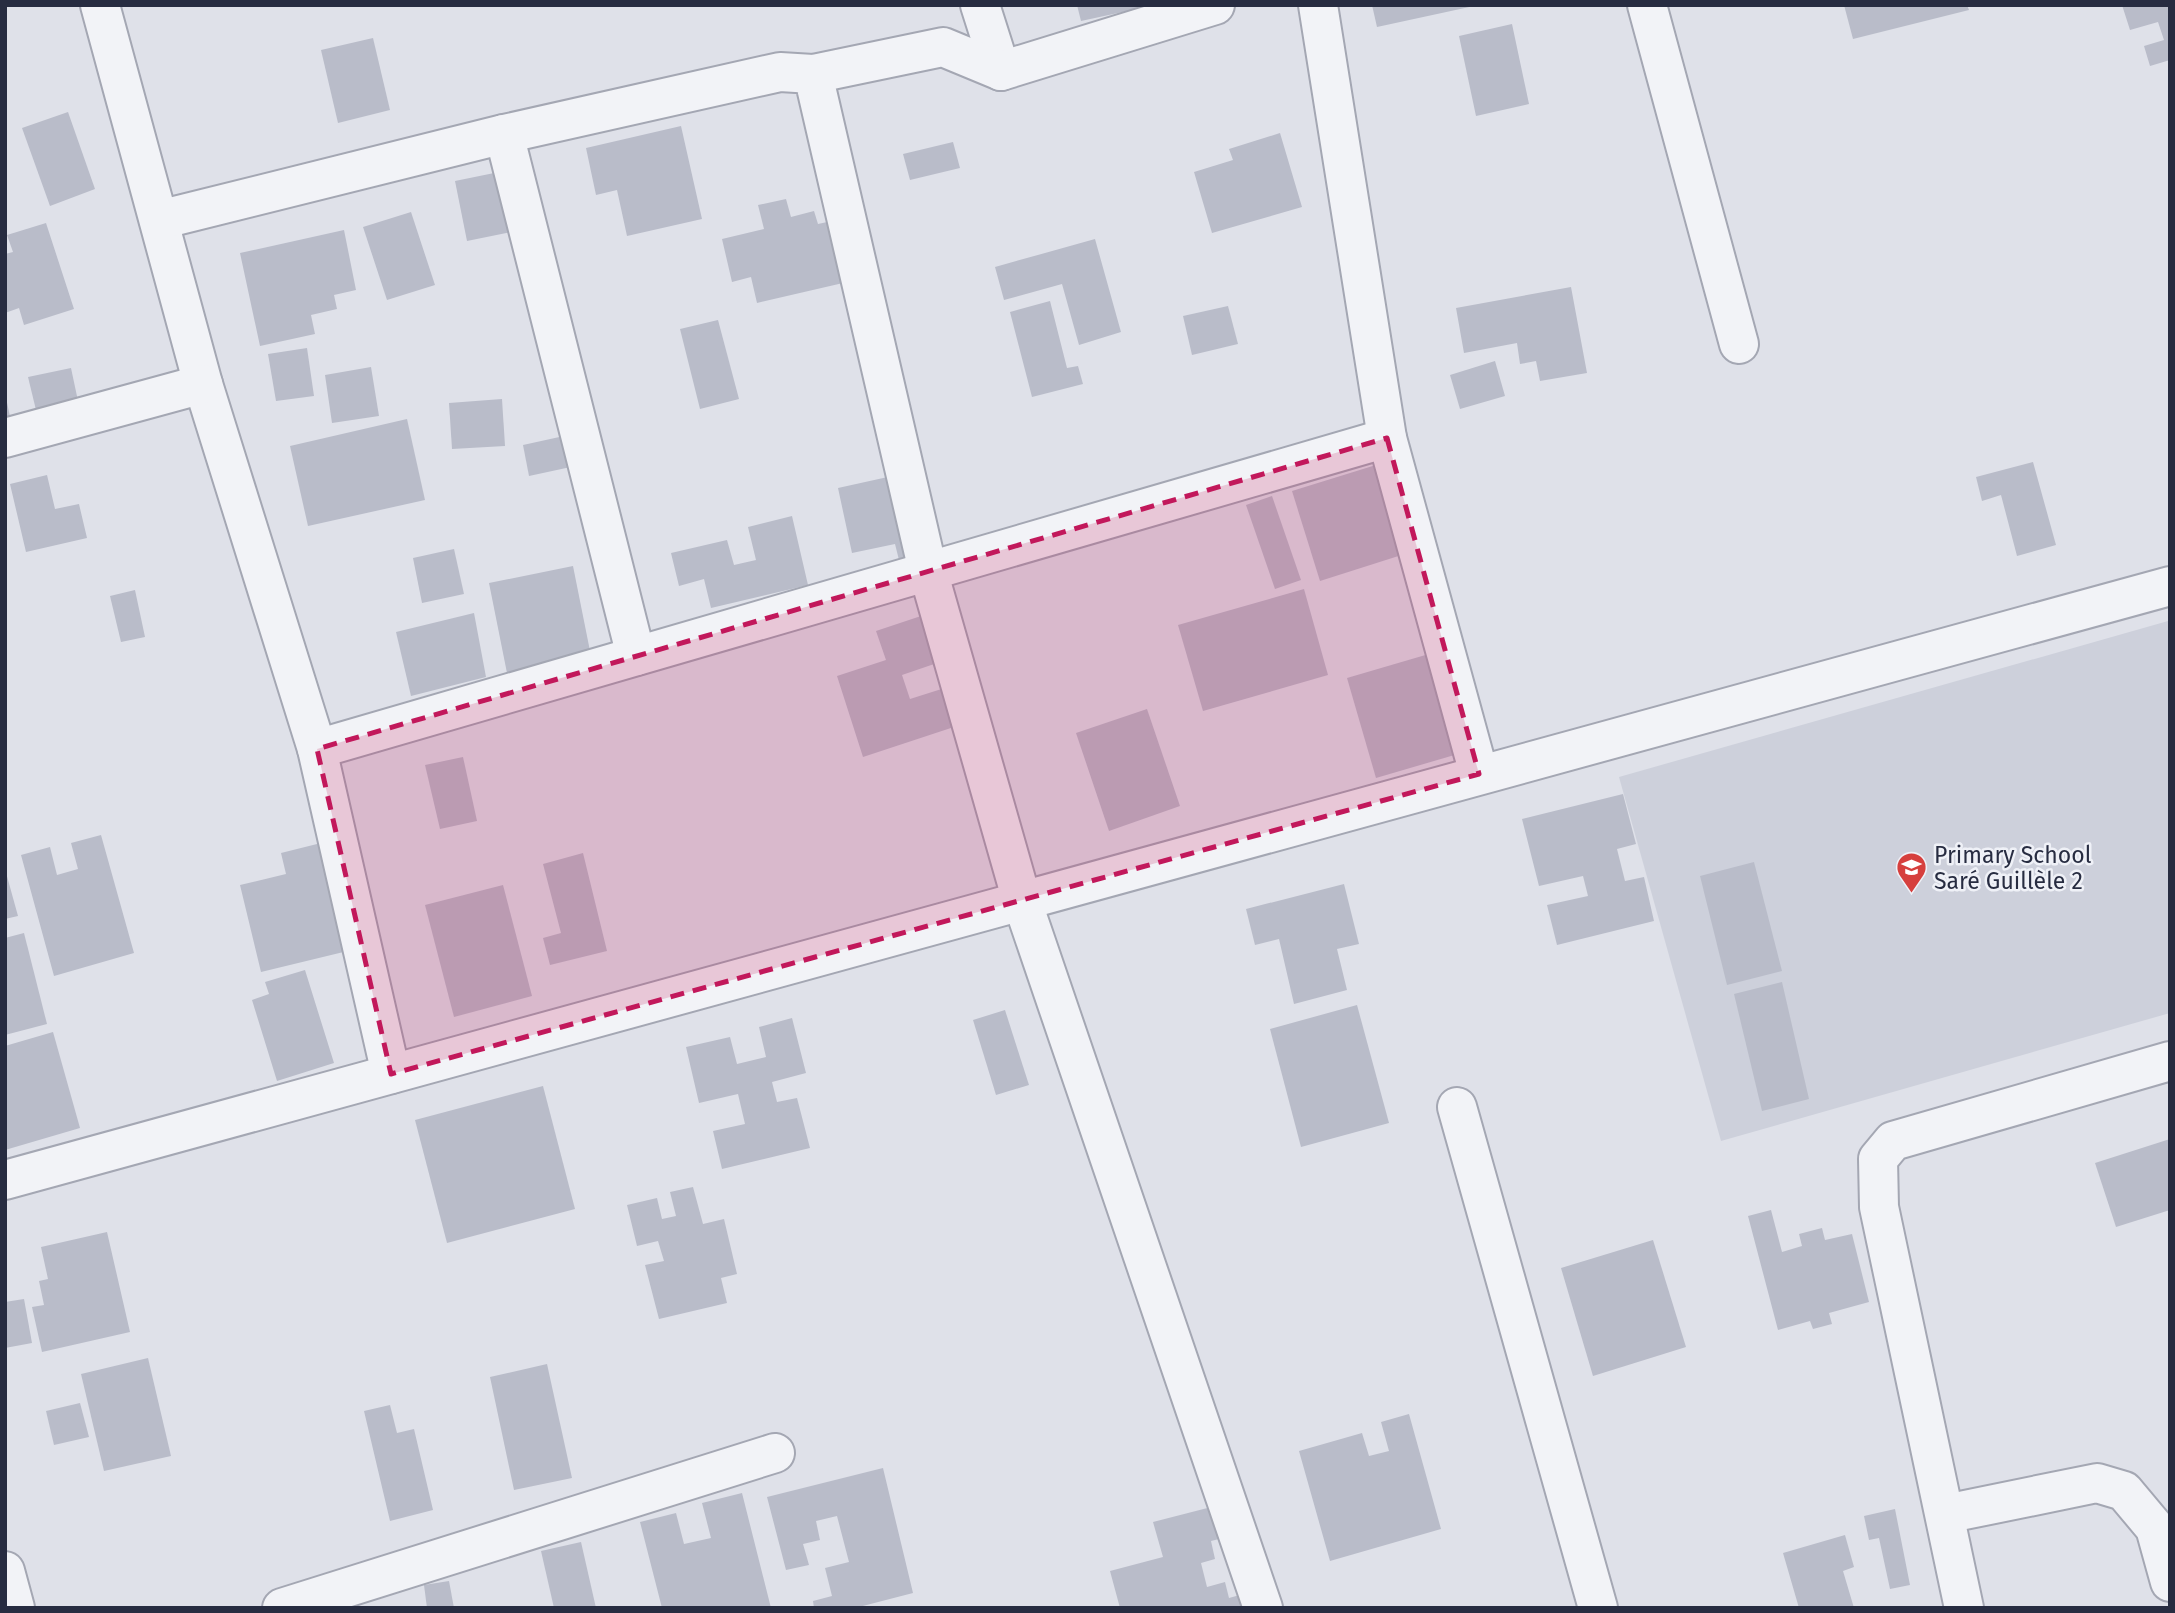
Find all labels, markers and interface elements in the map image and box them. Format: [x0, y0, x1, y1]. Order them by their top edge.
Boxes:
place label: Primary School Saré Guillèle 2 [1934, 841, 2092, 895]
school or university icon: Primary School Saré Guillèle 2 [1894, 851, 1928, 895]

